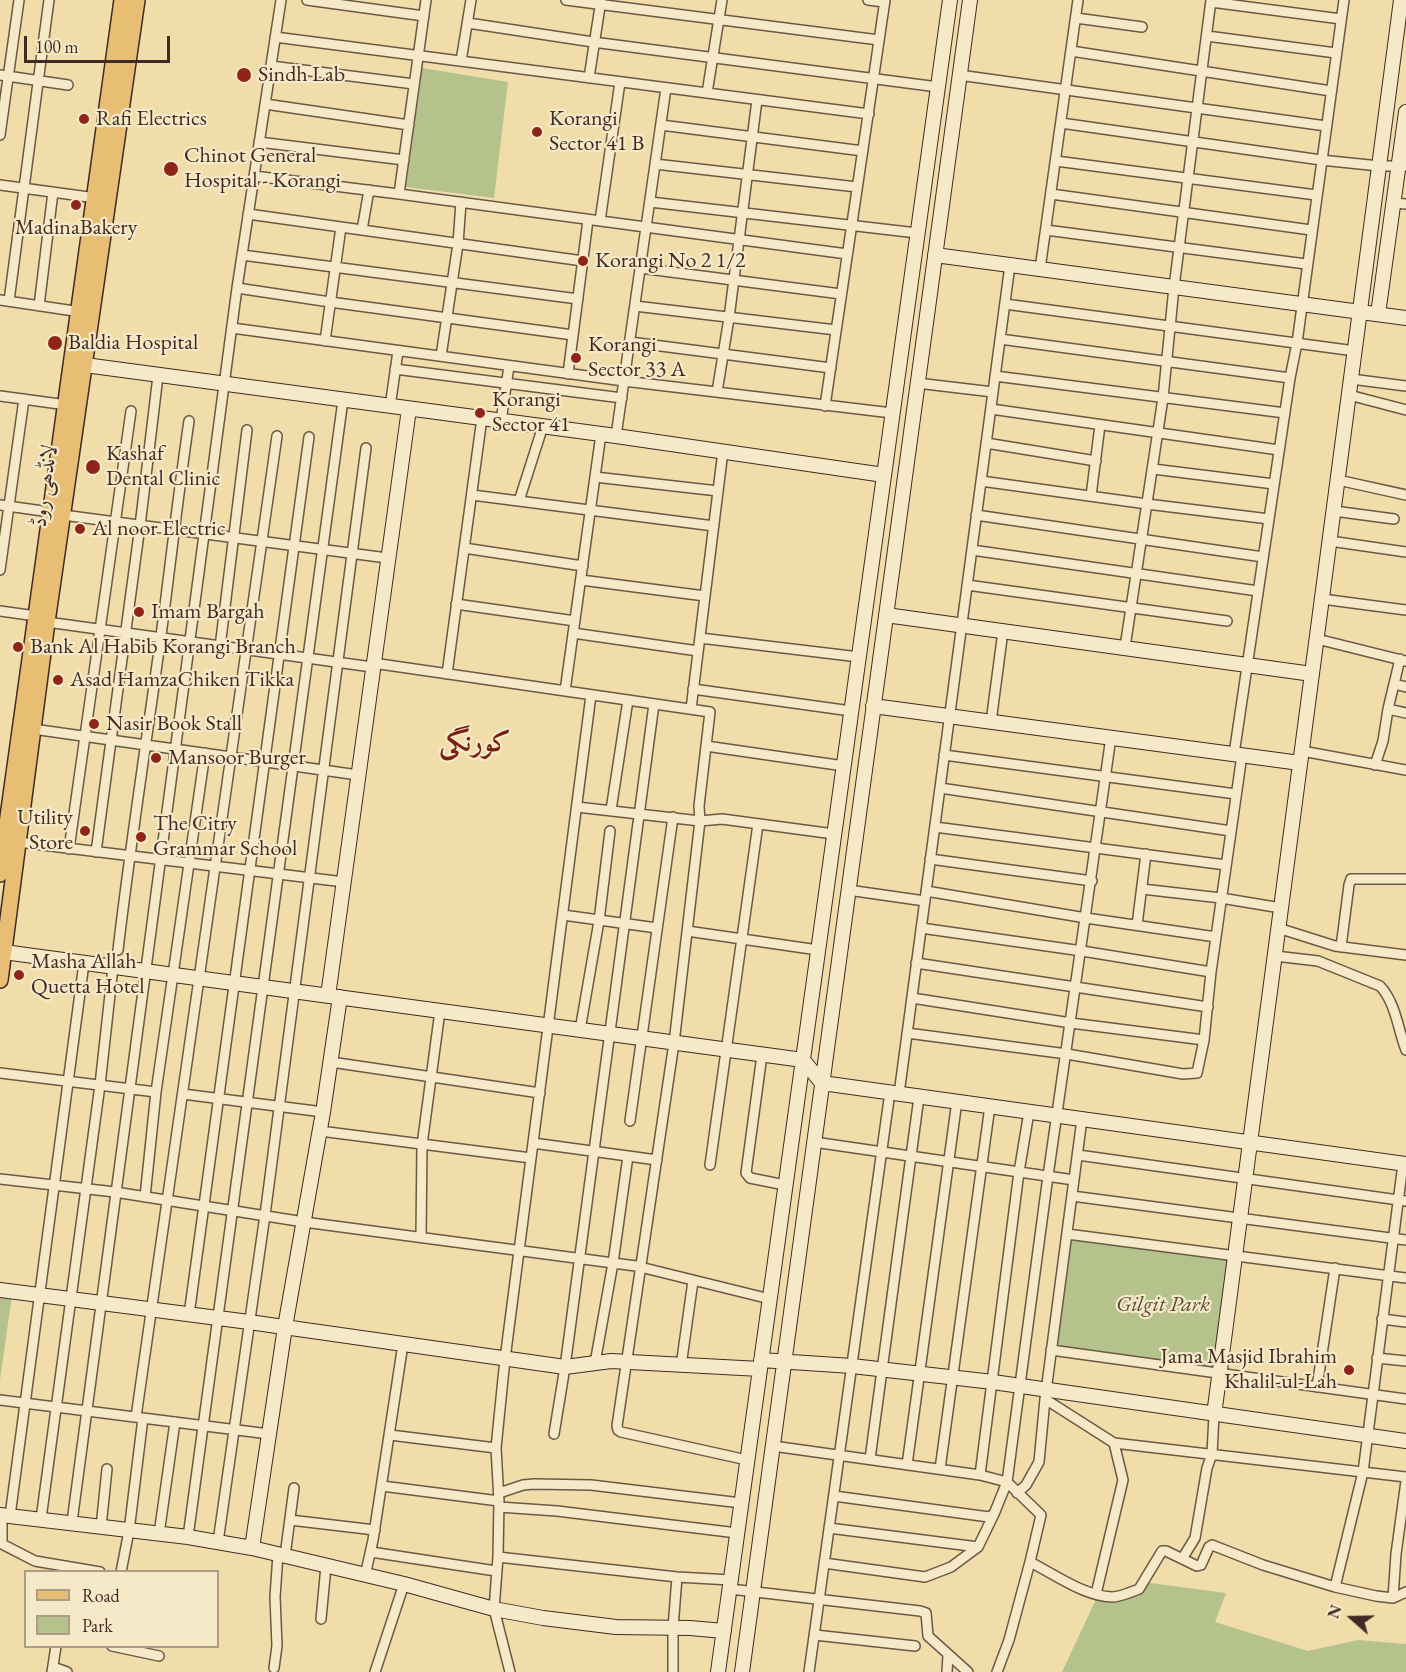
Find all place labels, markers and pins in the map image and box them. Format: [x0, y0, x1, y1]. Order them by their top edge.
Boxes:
place label: Sindh Lab [258, 62, 345, 88]
marker: Sindh Lab [235, 66, 253, 84]
place label: Rafi Electrics [96, 106, 207, 132]
place label: Korangi Sector 41 B [549, 106, 645, 158]
marker: Rafi Electrics [77, 112, 91, 126]
marker: Korangi Sector 41 B [530, 125, 544, 139]
place label: Chinot General Hospital - Korangi [184, 143, 341, 194]
marker: Chinot General Hospital - Korangi [162, 160, 180, 178]
marker: MadinaBakery [69, 198, 83, 212]
place label: MadinaBakery [15, 215, 137, 241]
place label: Korangi No 2 1/2 [595, 248, 746, 274]
marker: Korangi No 2 1/2 [576, 254, 590, 268]
place label: Baldia Hospital [68, 330, 198, 356]
place label: Korangi Sector 33 A [588, 332, 686, 384]
marker: Baldia Hospital [46, 334, 64, 352]
marker: Korangi Sector 33 A [569, 351, 583, 365]
place label: Korangi Sector 41 [492, 387, 570, 439]
marker: Korangi Sector 41 [473, 406, 487, 420]
place label: Kashaf Dental Clinic [106, 441, 220, 493]
marker: Kashaf Dental Clinic [84, 458, 102, 476]
place label: Al noor Electric [92, 516, 226, 542]
marker: Al noor Electric [73, 522, 87, 536]
place label: Imam Bargah [151, 599, 265, 625]
marker: Imam Bargah [132, 605, 146, 619]
place label: Bank Al Habib Korangi Branch [30, 634, 296, 660]
marker: Bank Al Habib Korangi Branch [11, 640, 25, 654]
place label: Asad HamzaChiken Tikka [70, 667, 294, 693]
marker: Asad HamzaChiken Tikka [51, 673, 65, 687]
place label: Nasir Book Stall [106, 711, 242, 737]
marker: Nasir Book Stall [87, 717, 101, 731]
place label: Mansoor Burger [168, 745, 306, 771]
marker: Mansoor Burger [149, 751, 163, 765]
place label: Utility Store [17, 805, 73, 856]
place label: The Citry Grammar School [153, 811, 297, 862]
marker: Utility Store [78, 824, 92, 838]
marker: The Citry Grammar School [134, 830, 148, 844]
place label: Masha Allah Quetta Hotel [31, 949, 144, 1000]
marker: Masha Allah Quetta Hotel [12, 968, 26, 982]
place label: Jama Masjid Ibrahim Khalil-ul-Lah [1161, 1344, 1337, 1396]
marker: Jama Masjid Ibrahim Khalil-ul-Lah [1342, 1363, 1356, 1377]

